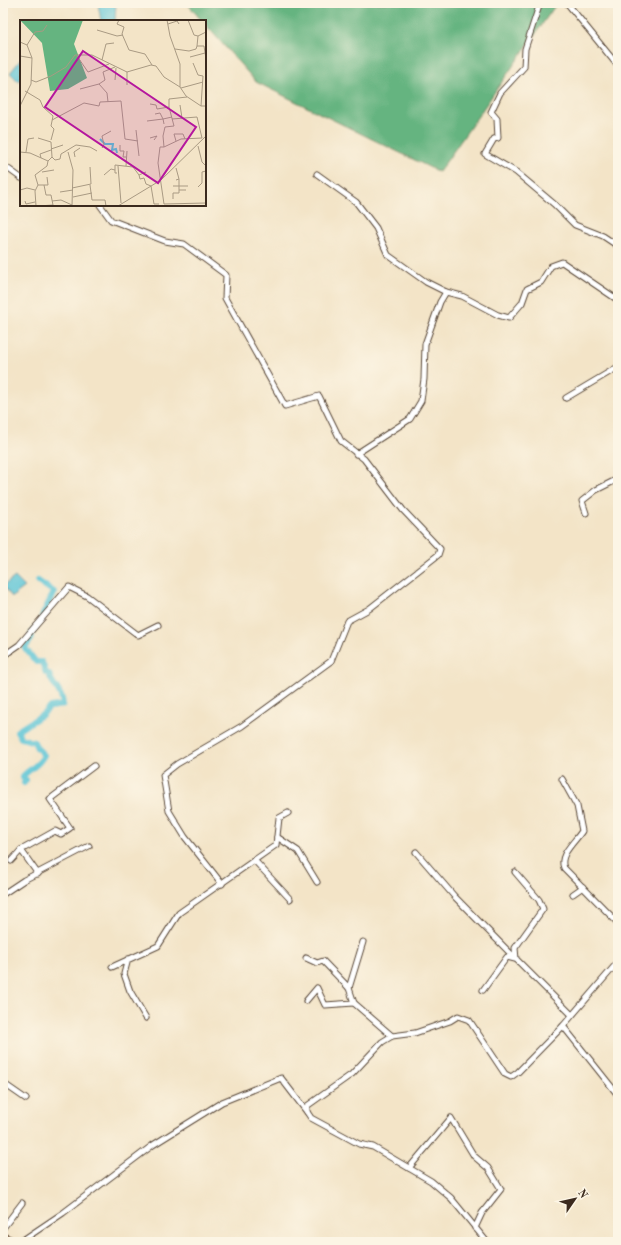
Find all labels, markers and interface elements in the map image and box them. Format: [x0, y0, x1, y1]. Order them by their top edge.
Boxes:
inset map [20, 20, 206, 206]
north arrow [555, 1179, 595, 1219]
text: N [575, 1188, 589, 1201]

